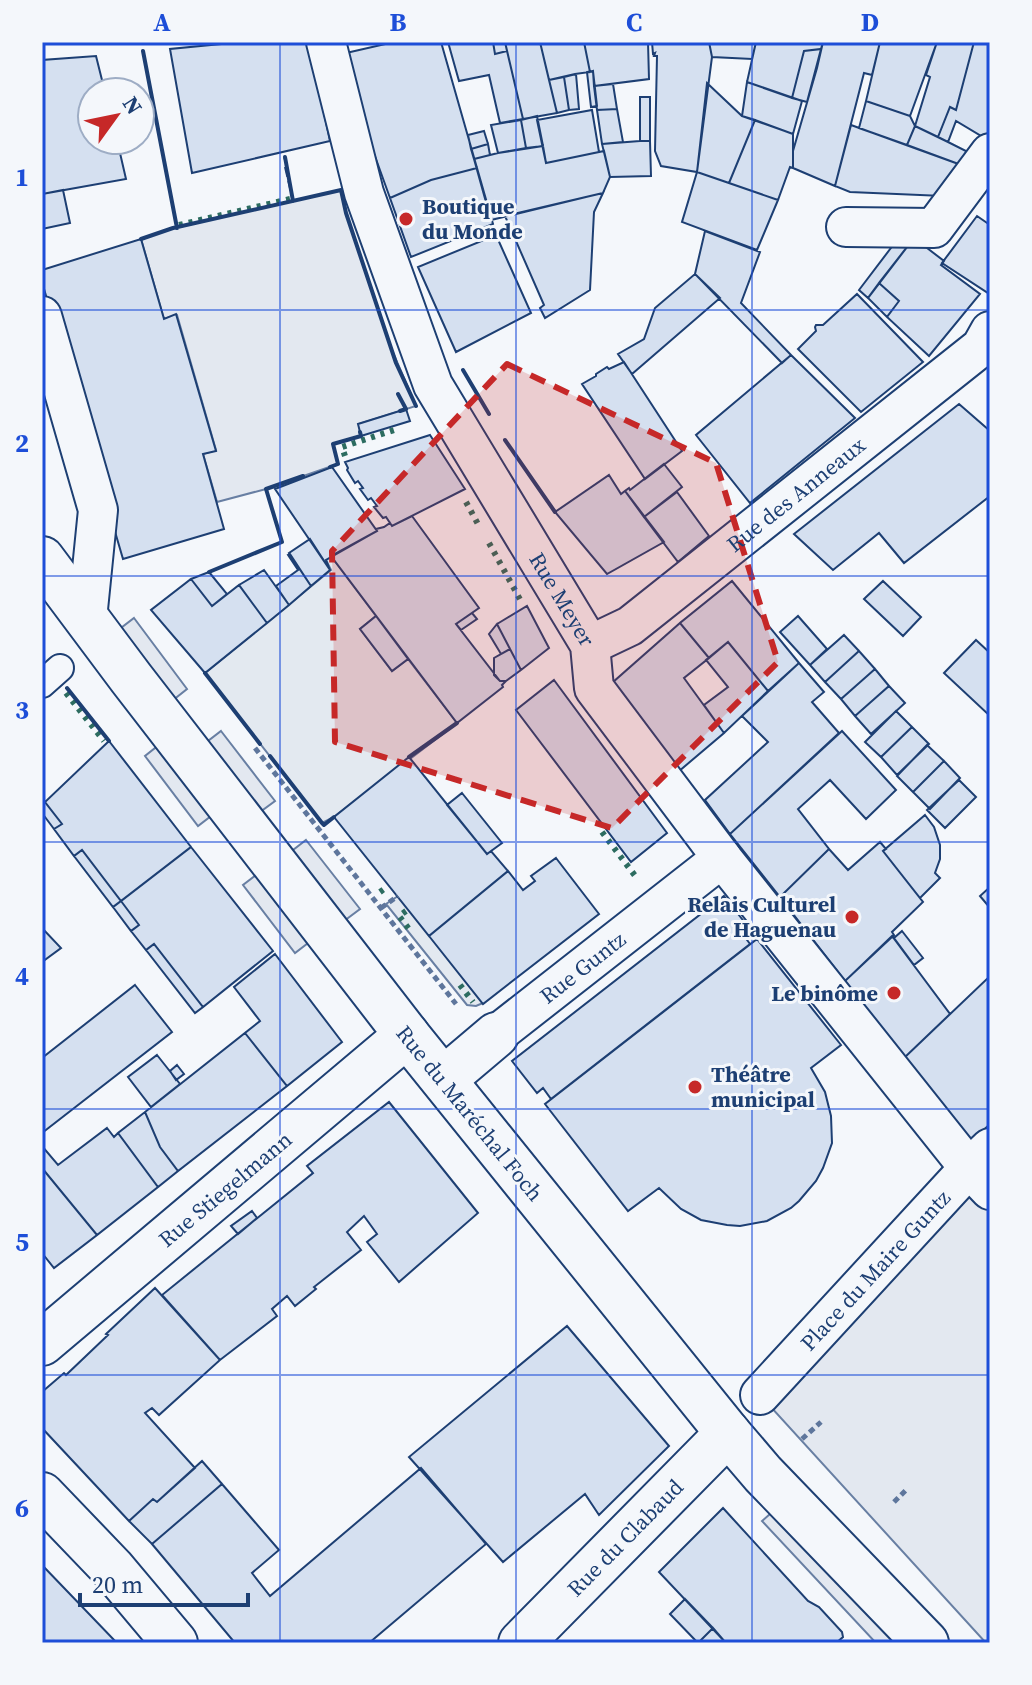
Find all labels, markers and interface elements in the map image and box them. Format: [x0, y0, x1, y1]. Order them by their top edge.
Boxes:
text: A [153, 4, 171, 40]
text: B [390, 4, 407, 40]
text: C [626, 4, 642, 40]
text: D [861, 4, 879, 40]
north arrow [76, 76, 156, 156]
text: N [116, 90, 150, 120]
text: 1 [15, 159, 29, 195]
place label: Boutique du Monde [422, 191, 523, 246]
marker: Boutique du Monde [397, 210, 415, 228]
text: 2 [15, 425, 29, 461]
street label: Rue des Anneaux [720, 430, 872, 559]
street label: Rue Meyer [522, 547, 603, 652]
text: 3 [15, 692, 29, 728]
place label: Relais Culturel de Haguenau [687, 889, 836, 944]
marker: Relais Culturel de Haguenau [843, 908, 861, 926]
street label: Rue Guntz [533, 924, 632, 1010]
text: 4 [15, 958, 29, 994]
place label: Le binôme [771, 978, 878, 1008]
marker: Le binôme [885, 984, 903, 1002]
street label: Rue du Maréchal Foch [390, 1019, 550, 1207]
place label: Théâtre municipal [711, 1059, 815, 1114]
marker: Théâtre municipal [686, 1078, 704, 1096]
street label: Rue Stiegelmann [152, 1124, 298, 1254]
street label: Place du Maire Guntz [793, 1183, 957, 1357]
text: 5 [15, 1224, 29, 1260]
street label: Rue du Clabaud [560, 1472, 690, 1603]
text: 6 [15, 1490, 29, 1526]
scale bar [80, 1557, 248, 1607]
text: 20 m [92, 1568, 143, 1601]

